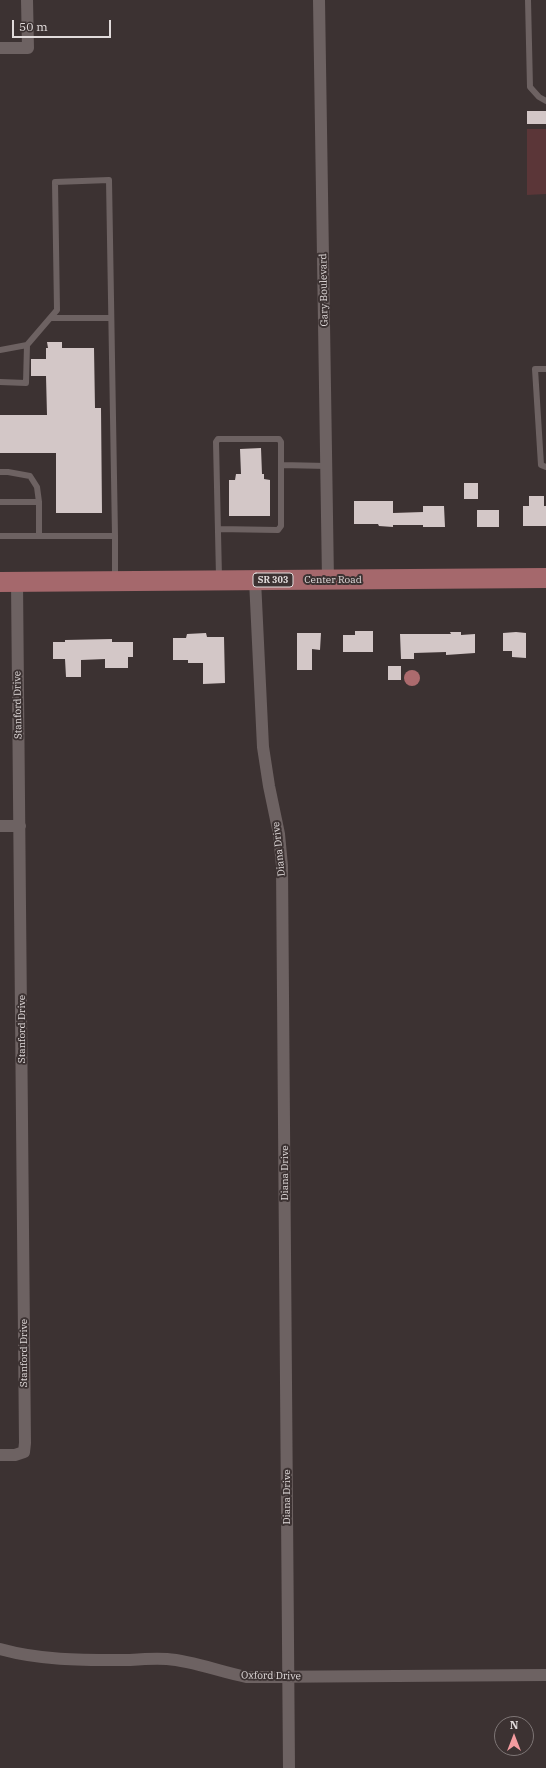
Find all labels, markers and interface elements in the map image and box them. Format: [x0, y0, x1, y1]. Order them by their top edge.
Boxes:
scale bar [14, 12, 113, 38]
text: 50 m [19, 19, 48, 34]
street label: Gary Boulevard [317, 253, 331, 327]
road number: SR 303 [253, 573, 293, 587]
street label: Center Road [304, 574, 362, 586]
street label: Stanford Drive [11, 671, 25, 739]
street label: Diana Drive [270, 821, 288, 877]
street label: Stanford Drive [16, 995, 28, 1063]
street label: Diana Drive [279, 1145, 291, 1201]
street label: Stanford Drive [18, 1319, 30, 1387]
street label: Diana Drive [281, 1469, 293, 1525]
street label: Oxford Drive [241, 1669, 301, 1683]
north arrow [494, 1716, 534, 1756]
text: N [510, 1718, 518, 1732]

